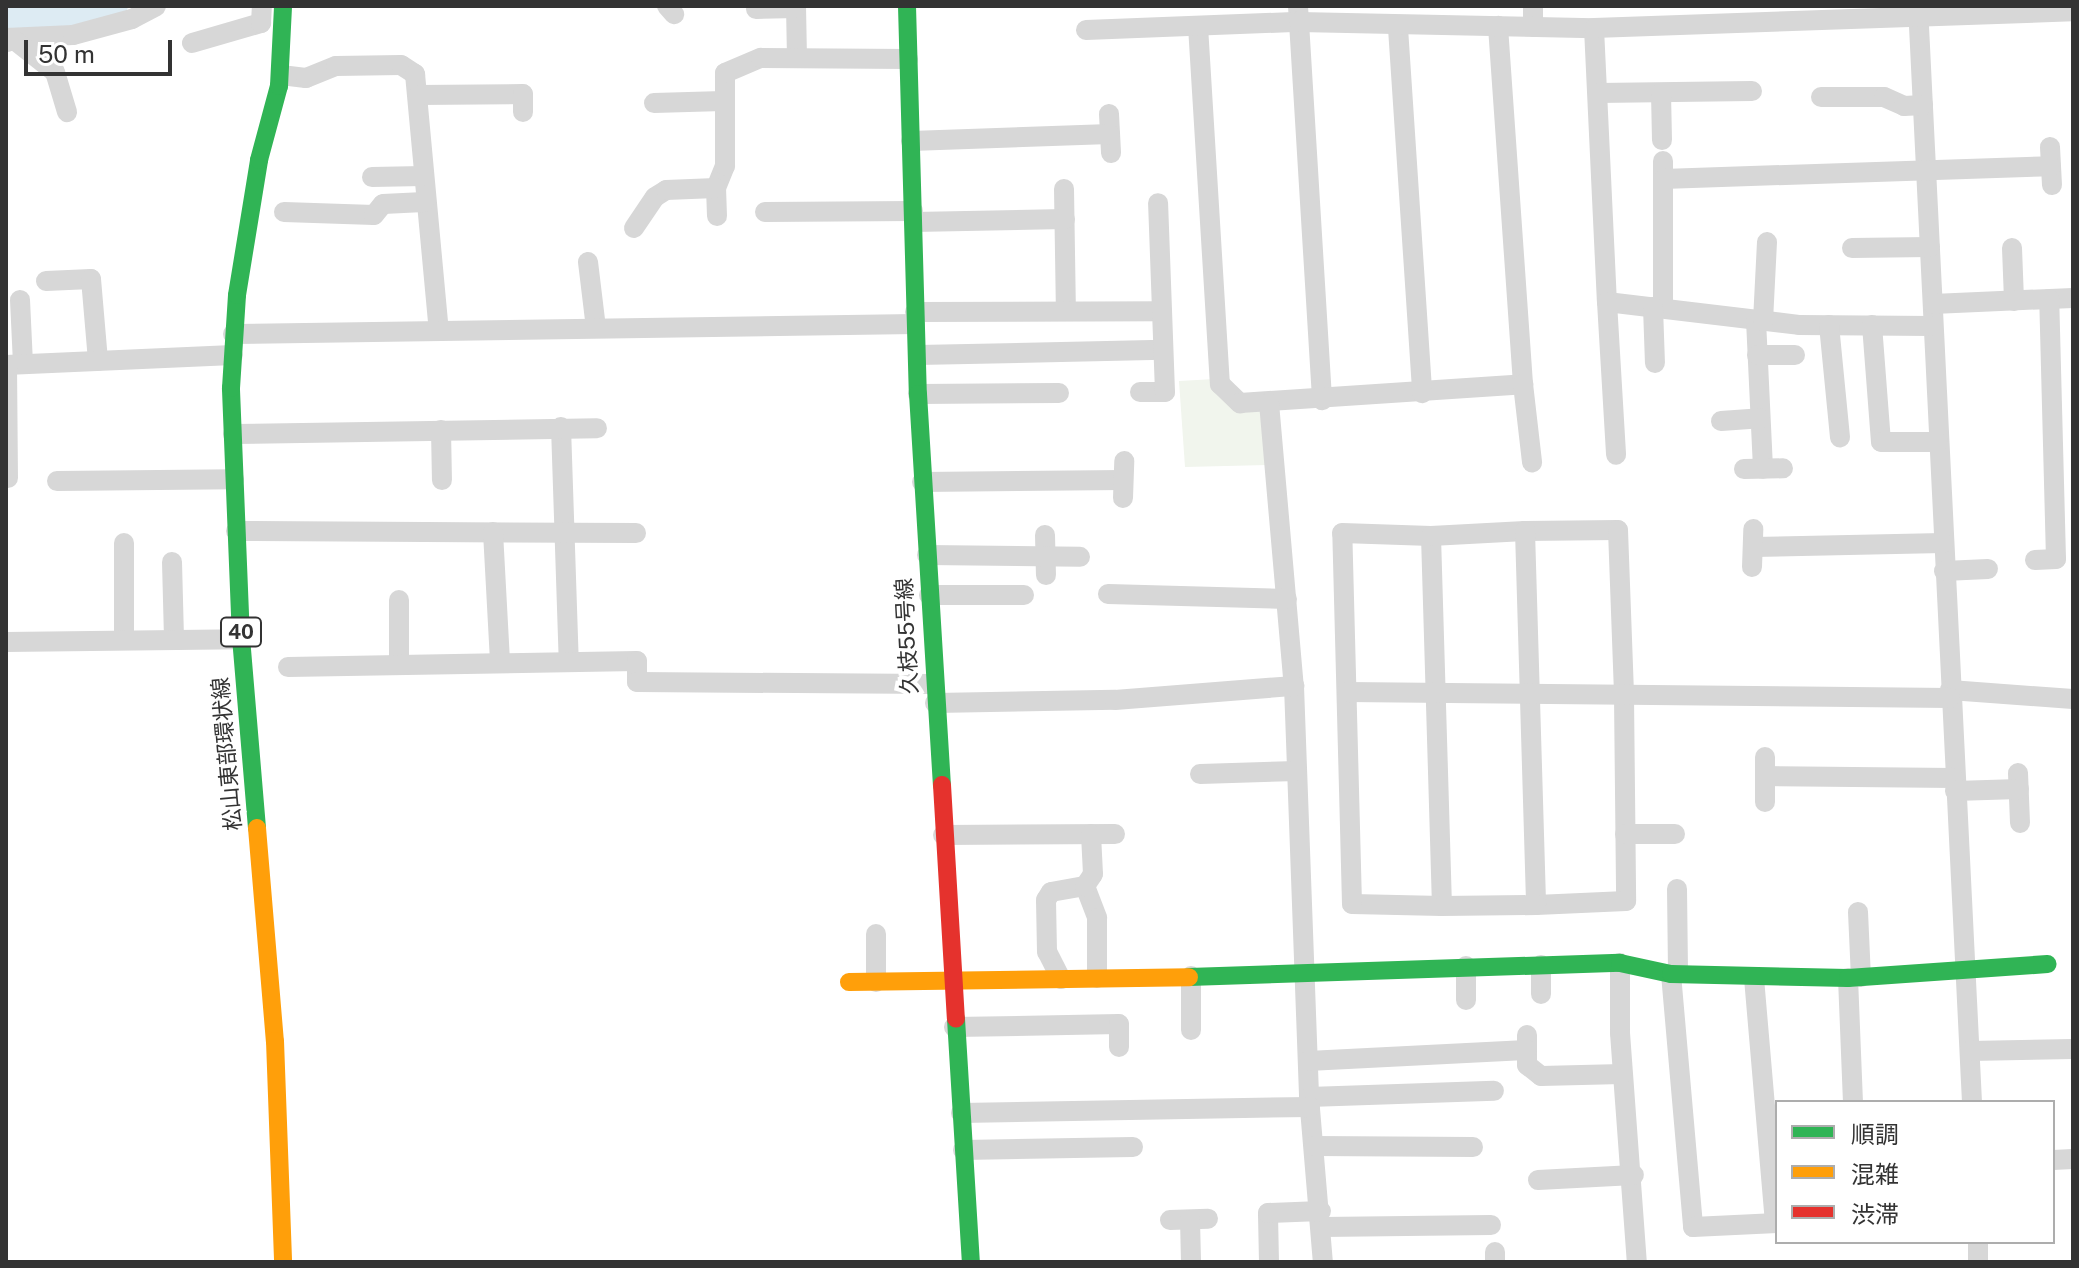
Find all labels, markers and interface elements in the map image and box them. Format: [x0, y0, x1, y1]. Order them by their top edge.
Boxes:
scale bar [28, 24, 176, 74]
text: 50 m [38, 40, 95, 68]
street label: 久枝55号線 [891, 577, 923, 695]
road number: 40 [219, 616, 263, 648]
street label: 松山東部環状線 [207, 676, 247, 832]
legend [1775, 1100, 2055, 1244]
text: 順調 [1851, 1120, 1899, 1148]
text: 混雑 [1851, 1160, 1899, 1188]
text: 渋滞 [1851, 1200, 1899, 1228]

